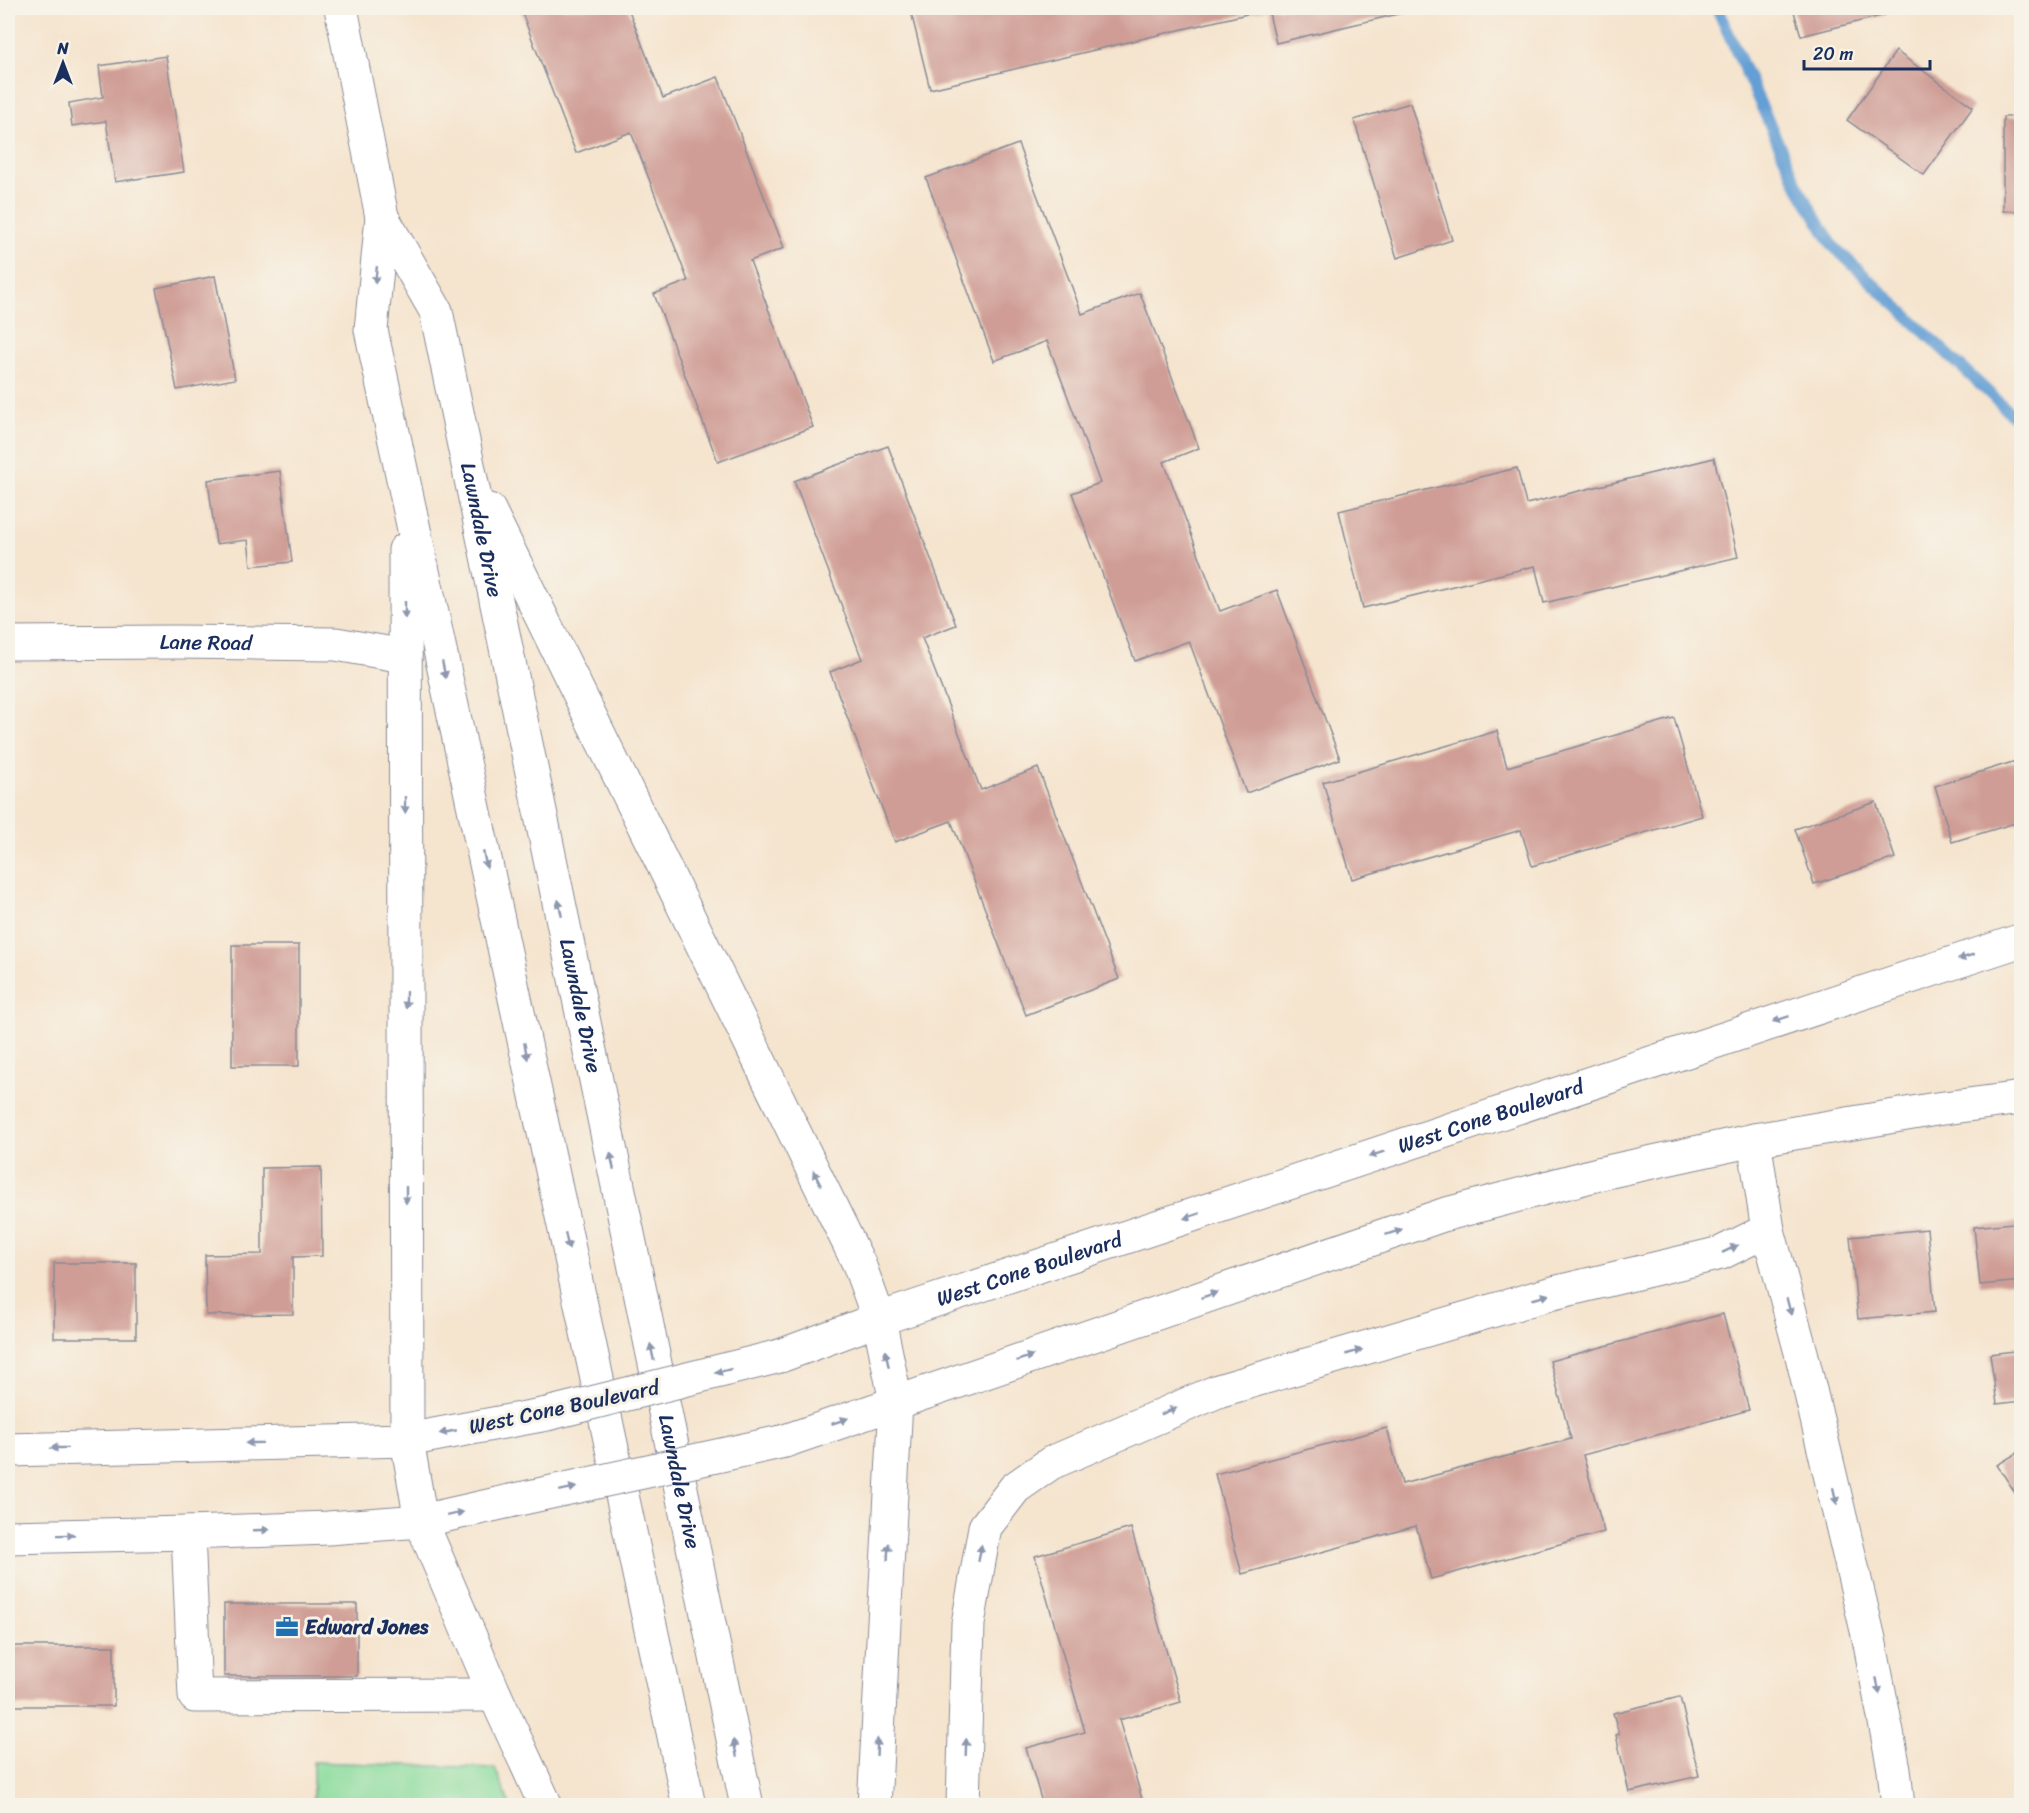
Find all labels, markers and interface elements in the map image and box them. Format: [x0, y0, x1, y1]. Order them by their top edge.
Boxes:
north arrow [33, 33, 93, 93]
scale bar [1804, 33, 1930, 71]
text: N [56, 34, 69, 63]
text: 20 m [1813, 38, 1853, 70]
one-way arrow [372, 266, 381, 285]
street label: Lawndale Drive [449, 459, 514, 601]
one-way arrow [400, 600, 410, 619]
street label: Lane Road [160, 623, 254, 662]
one-way arrow [440, 660, 449, 679]
one-way arrow [400, 795, 410, 814]
one-way arrow [481, 851, 491, 869]
one-way arrow [554, 899, 564, 918]
street label: Lawndale Drive [548, 935, 613, 1077]
one-way arrow [1957, 953, 1975, 962]
one-way arrow [401, 990, 411, 1009]
one-way arrow [1772, 1014, 1790, 1024]
one-way arrow [522, 1042, 532, 1060]
street label: West Cone Boulevard [1393, 1067, 1590, 1165]
one-way arrow [1368, 1150, 1386, 1159]
one-way arrow [607, 1151, 616, 1170]
one-way arrow [812, 1169, 821, 1186]
one-way arrow [401, 1185, 411, 1204]
one-way arrow [1183, 1212, 1201, 1222]
street label: West Cone Boulevard [931, 1220, 1129, 1318]
one-way arrow [1385, 1226, 1403, 1236]
one-way arrow [563, 1232, 573, 1251]
one-way arrow [1721, 1244, 1738, 1253]
one-way arrow [1200, 1289, 1218, 1299]
one-way arrow [1532, 1292, 1550, 1301]
one-way arrow [1784, 1298, 1794, 1316]
one-way arrow [647, 1342, 656, 1361]
one-way arrow [1345, 1347, 1363, 1356]
one-way arrow [882, 1349, 891, 1368]
one-way arrow [1016, 1353, 1034, 1362]
one-way arrow [714, 1366, 732, 1376]
street label: West Cone Boulevard [465, 1368, 664, 1446]
one-way arrow [1160, 1407, 1177, 1416]
street label: Lawndale Drive [647, 1411, 712, 1553]
one-way arrow [832, 1416, 850, 1426]
one-way arrow [439, 1428, 458, 1437]
one-way arrow [245, 1438, 264, 1448]
one-way arrow [50, 1444, 69, 1453]
one-way arrow [558, 1483, 577, 1493]
one-way arrow [1831, 1487, 1840, 1506]
one-way arrow [446, 1508, 464, 1518]
one-way arrow [251, 1526, 270, 1535]
one-way arrow [56, 1531, 75, 1540]
one-way arrow [883, 1543, 892, 1562]
one-way arrow [976, 1543, 985, 1562]
place label: Edward Jones [305, 1608, 429, 1646]
office icon: Edward Jones [274, 1614, 300, 1640]
one-way arrow [1874, 1677, 1883, 1696]
one-way arrow [872, 1738, 882, 1757]
one-way arrow [961, 1738, 970, 1757]
one-way arrow [729, 1739, 739, 1758]

